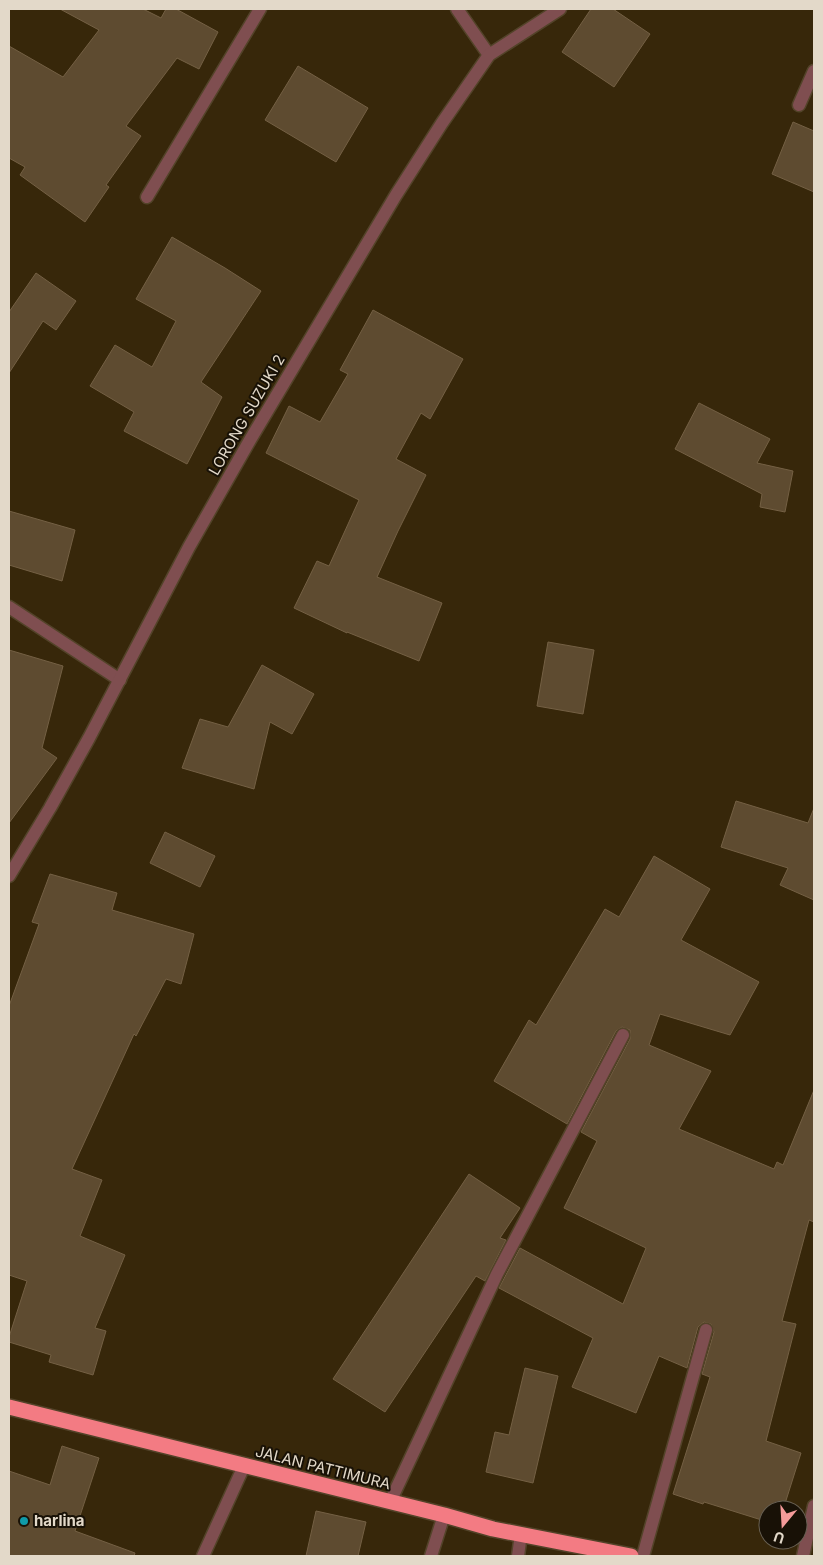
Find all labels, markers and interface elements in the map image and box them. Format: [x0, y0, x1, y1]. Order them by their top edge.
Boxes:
street label: LORONG SUZUKI 2 [204, 351, 289, 478]
street label: JALAN PATTIMURA [254, 1442, 393, 1494]
north arrow [758, 1500, 808, 1550]
place label: harlina [34, 1511, 85, 1530]
marker: harlina [18, 1515, 30, 1527]
text: U [771, 1528, 786, 1548]

